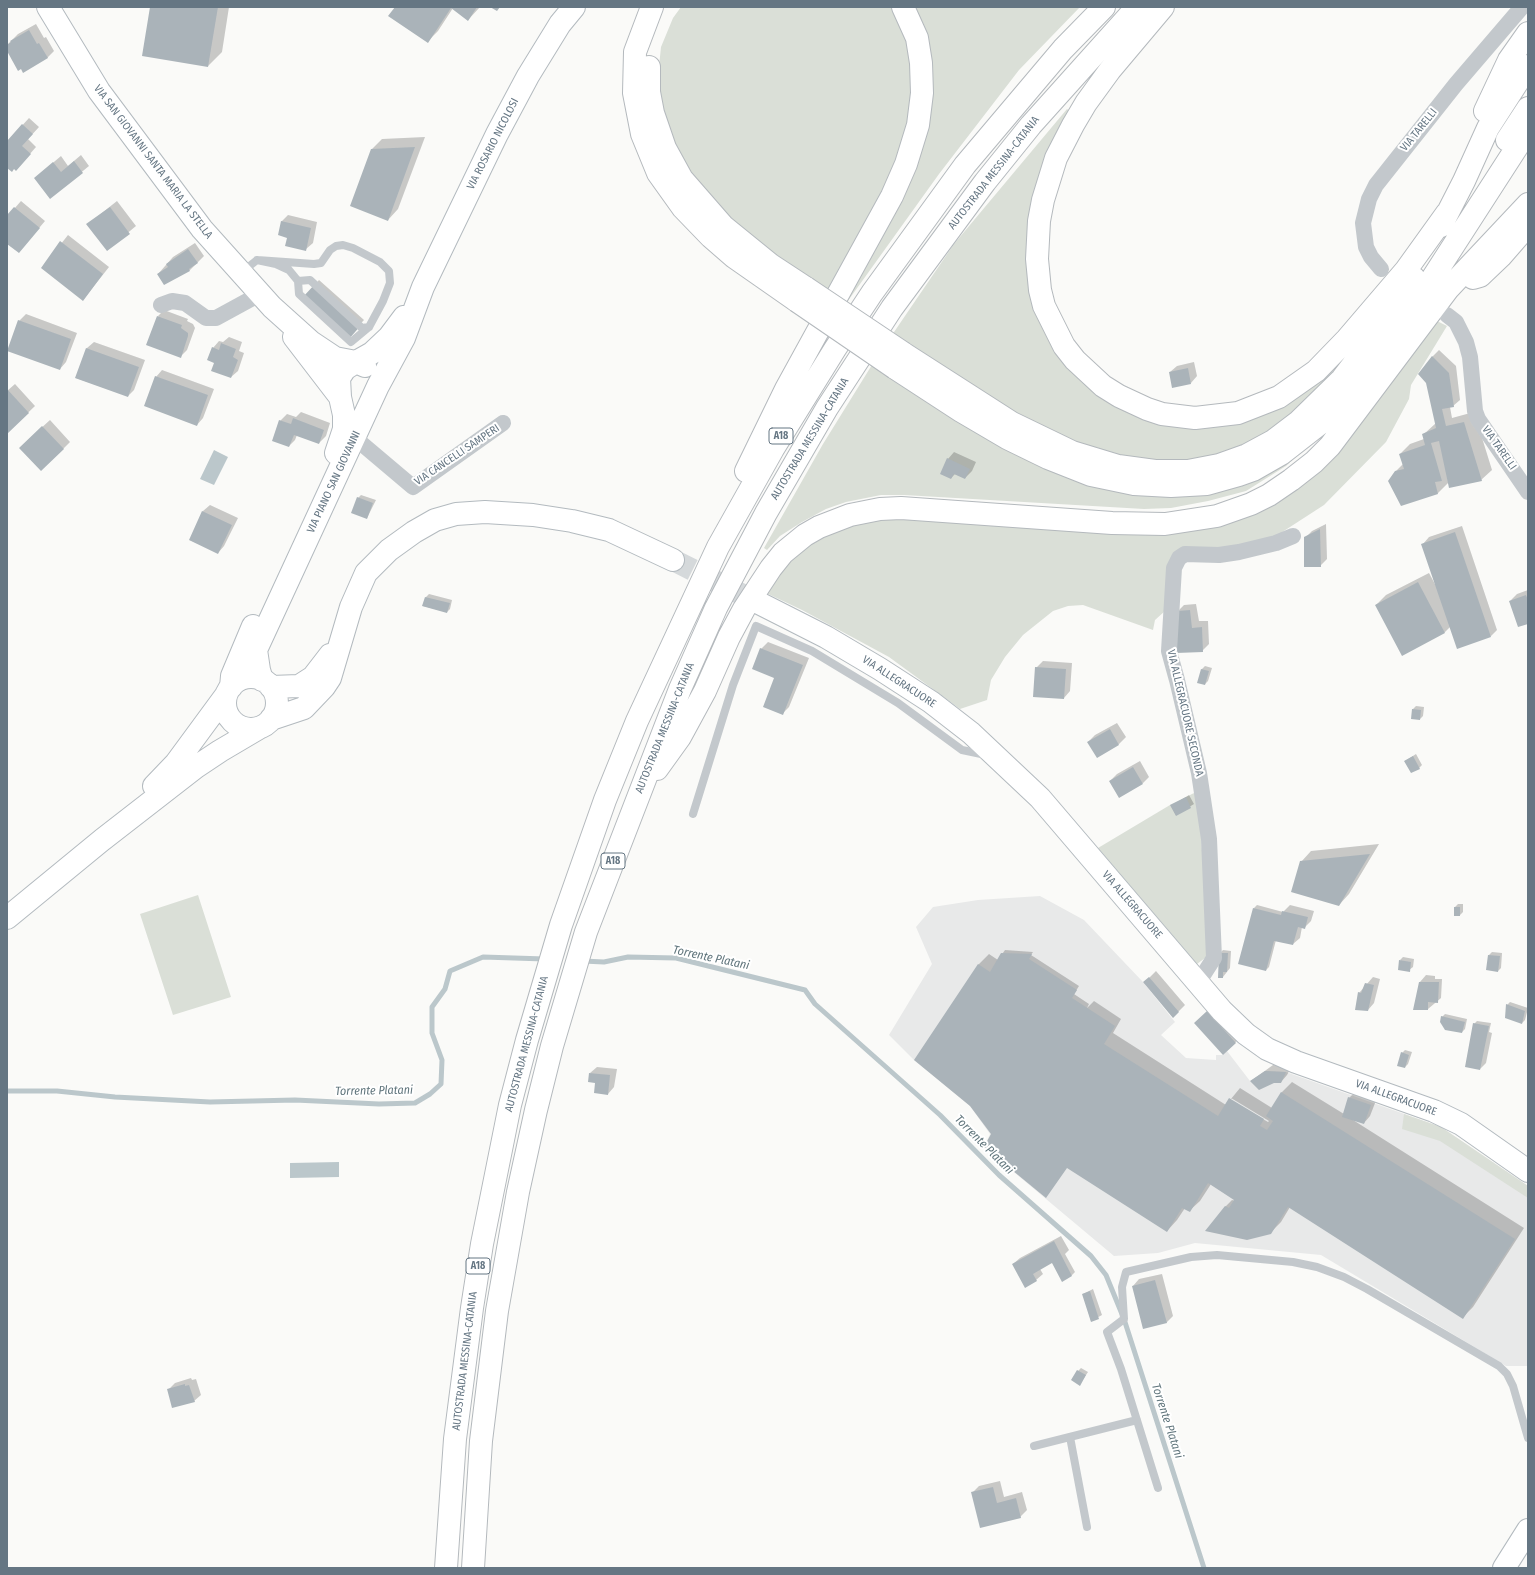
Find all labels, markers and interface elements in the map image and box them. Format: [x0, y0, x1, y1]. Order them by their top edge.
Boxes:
street label: VIA SAN GIOVANNI SANTA MARIA LA STELLA [91, 82, 215, 242]
street label: VIA ROSARIO NICOLOSI [464, 96, 522, 192]
street label: VIA TARELLI [1398, 106, 1440, 154]
street label: AUTOSTRADA MESSINA-CATANIA [946, 114, 1042, 232]
street label: AUTOSTRADA MESSINA-CATANIA [768, 376, 852, 502]
street label: VIA CANCELLI SAMPERI [412, 422, 502, 488]
street label: VIA TARELLI [1479, 423, 1519, 473]
road number: A18 [769, 428, 793, 444]
street label: VIA PIANO SAN GIOVANNI [304, 429, 364, 535]
street label: VIA ALLEGRACUORE SECONDA [1164, 648, 1206, 778]
street label: VIA ALLEGRACUORE [860, 653, 938, 711]
street label: AUTOSTRADA MESSINA-CATANIA [633, 661, 697, 795]
road number: A18 [601, 853, 625, 869]
street label: VIA ALLEGRACUORE [1099, 868, 1165, 942]
water label: Torrente Platani [671, 943, 751, 973]
street label: AUTOSTRADA MESSINA-CATANIA [503, 975, 551, 1113]
street label: VIA ALLEGRACUORE [1354, 1077, 1438, 1119]
water label: Torrente Platani [335, 1083, 413, 1099]
water label: Torrente Platani [951, 1112, 1017, 1178]
road number: A18 [466, 1258, 490, 1274]
street label: AUTOSTRADA MESSINA-CATANIA [450, 1291, 480, 1431]
water label: Torrente Platani [1148, 1382, 1186, 1460]

